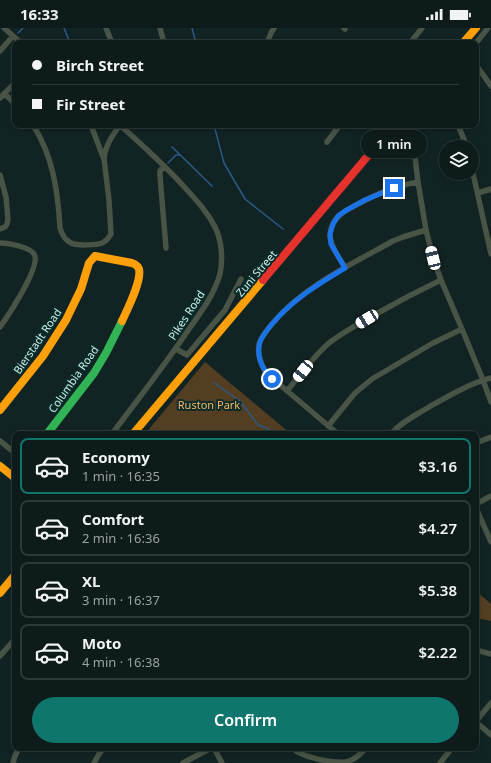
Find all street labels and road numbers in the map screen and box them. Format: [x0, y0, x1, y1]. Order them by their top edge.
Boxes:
street label: Zuni Street [232, 247, 280, 299]
street label: Pikes Road [164, 287, 208, 343]
street label: Bierstadt Road [9, 305, 65, 377]
street label: Columbia Road [44, 343, 102, 415]

